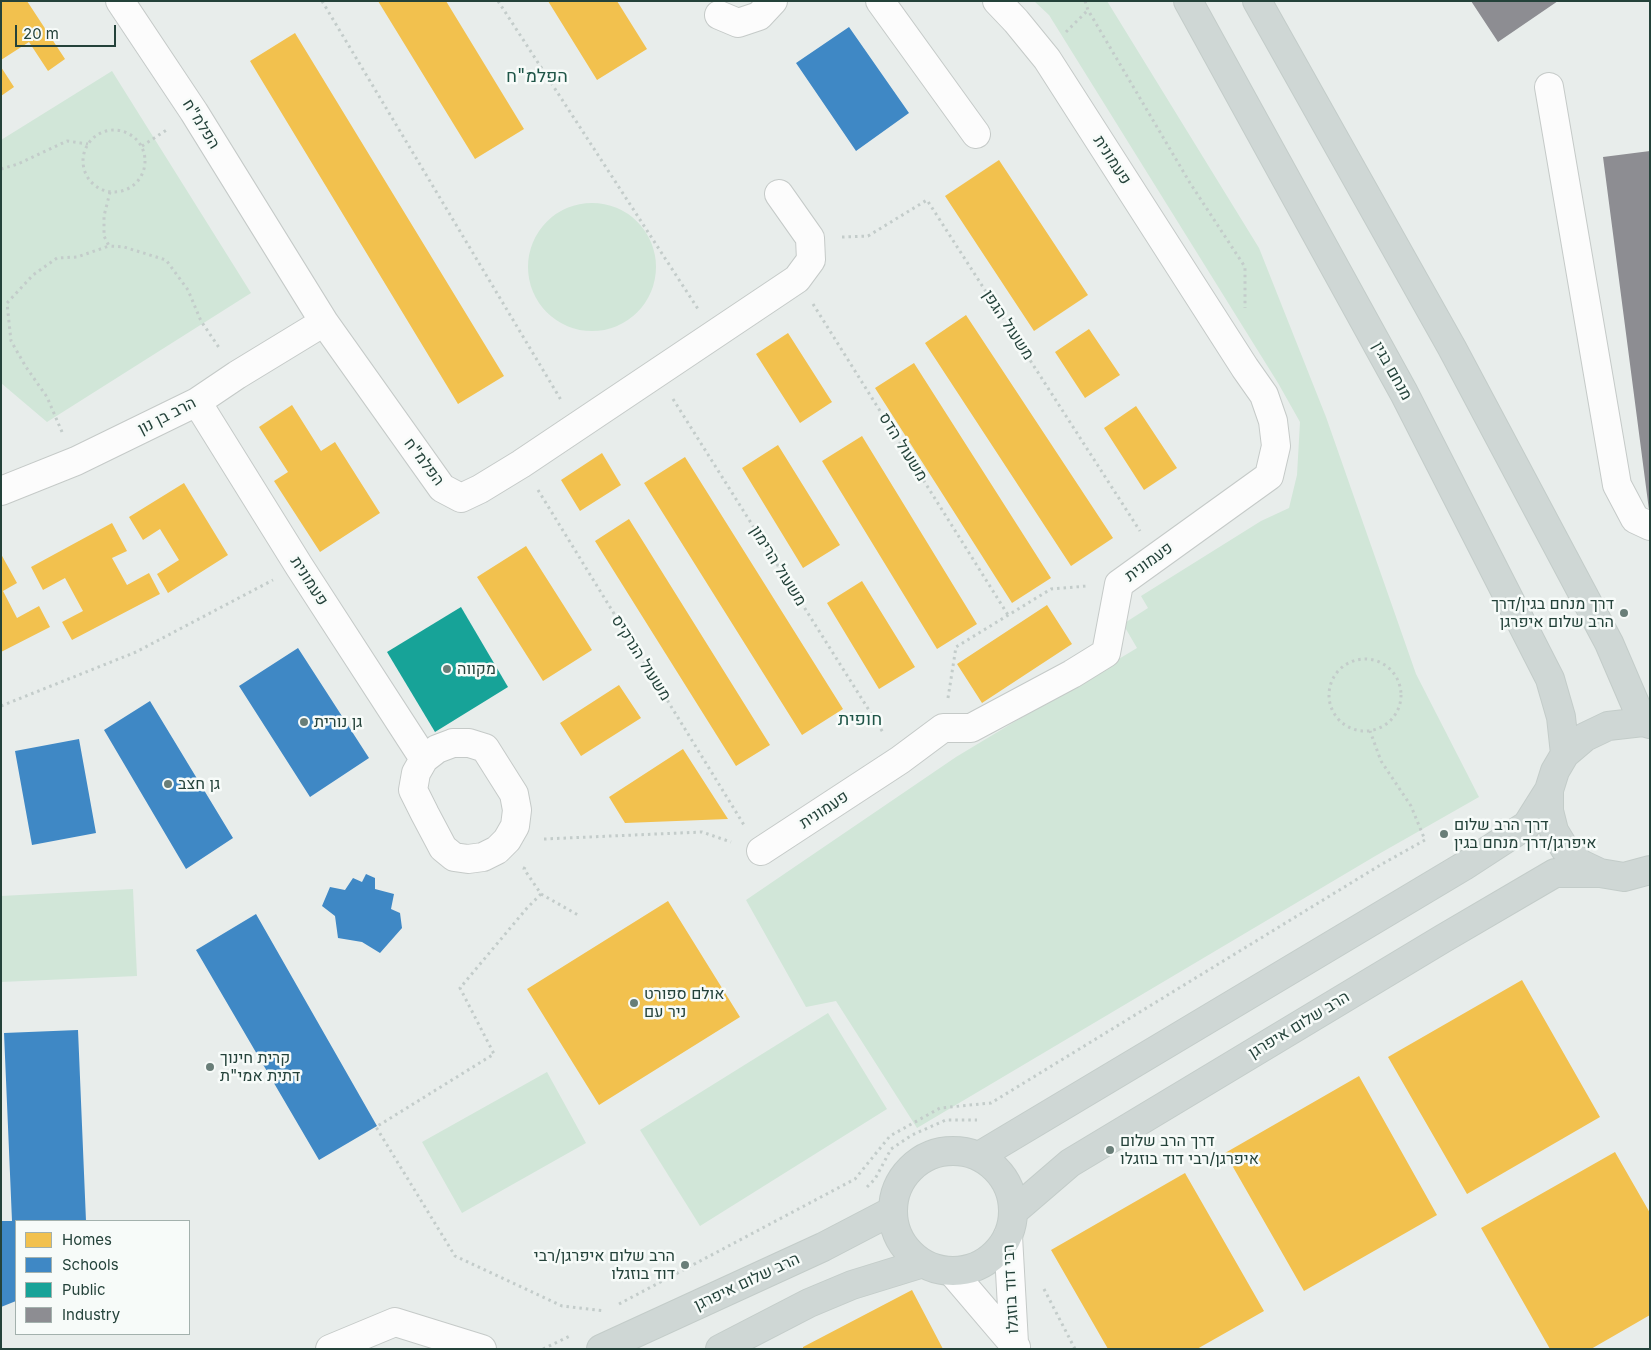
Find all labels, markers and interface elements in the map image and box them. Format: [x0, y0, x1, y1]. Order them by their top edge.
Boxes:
scale bar [18, 15, 119, 47]
text: 20 m [23, 24, 59, 43]
district label: הפלמ"ח [506, 66, 568, 88]
street label: הפלמ"ח [178, 96, 224, 152]
street label: פעמונית [1089, 132, 1135, 188]
street label: משעול הגפן [978, 286, 1038, 364]
street label: מנחם בגין [1368, 338, 1416, 404]
street label: הרב בן נון [135, 393, 199, 439]
street label: משעול הדס [874, 409, 932, 485]
street label: הפלמ"ח [400, 434, 448, 490]
street label: משעול הרימון [746, 522, 810, 610]
street label: פעמונית [1121, 538, 1177, 586]
street label: פעמונית [286, 553, 332, 609]
place label: דרך מנחם בגין/דרך הרב שלום איפרגן [1491, 594, 1614, 632]
marker: דרך מנחם בגין/דרך הרב שלום איפרגן [1618, 607, 1630, 619]
street label: משעול הנרקיס [607, 612, 675, 704]
place label: מקווה [457, 659, 496, 679]
marker: מקווה [441, 663, 453, 675]
district label: חופית [838, 709, 882, 731]
place label: גן נורית [314, 712, 362, 732]
marker: גן נורית [298, 716, 310, 728]
place label: גן חצב [178, 774, 220, 794]
marker: גן חצב [162, 778, 174, 790]
street label: פעמונית [796, 787, 852, 833]
place label: דרך הרב שלום איפרגן/דרך מנחם בגין [1454, 815, 1597, 853]
marker: דרך הרב שלום איפרגן/דרך מנחם בגין [1438, 828, 1450, 840]
place label: אולם ספורט ניר עם [644, 984, 725, 1022]
street label: הרב שלום איפרגן [1245, 987, 1353, 1063]
marker: אולם ספורט ניר עם [628, 997, 640, 1009]
place label: קרית חינוך דתית אמי"ת [220, 1048, 300, 1086]
marker: קרית חינוך דתית אמי"ת [204, 1061, 216, 1073]
place label: דרך הרב שלום איפרגן/רבי דוד בוזגלו [1120, 1131, 1259, 1169]
marker: דרך הרב שלום איפרגן/רבי דוד בוזגלו [1104, 1144, 1116, 1156]
legend [15, 1220, 190, 1335]
text: Homes [62, 1230, 112, 1249]
street label: רבי דוד בוזגלו [999, 1244, 1023, 1334]
place label: הרב שלום איפרגן/רבי דוד בוזגלו [534, 1246, 675, 1284]
street label: הרב שלום איפרגן [691, 1249, 803, 1315]
text: Schools [62, 1255, 119, 1274]
marker: הרב שלום איפרגן/רבי דוד בוזגלו [679, 1259, 691, 1271]
text: Public [62, 1280, 105, 1299]
text: Industry [62, 1305, 120, 1324]

